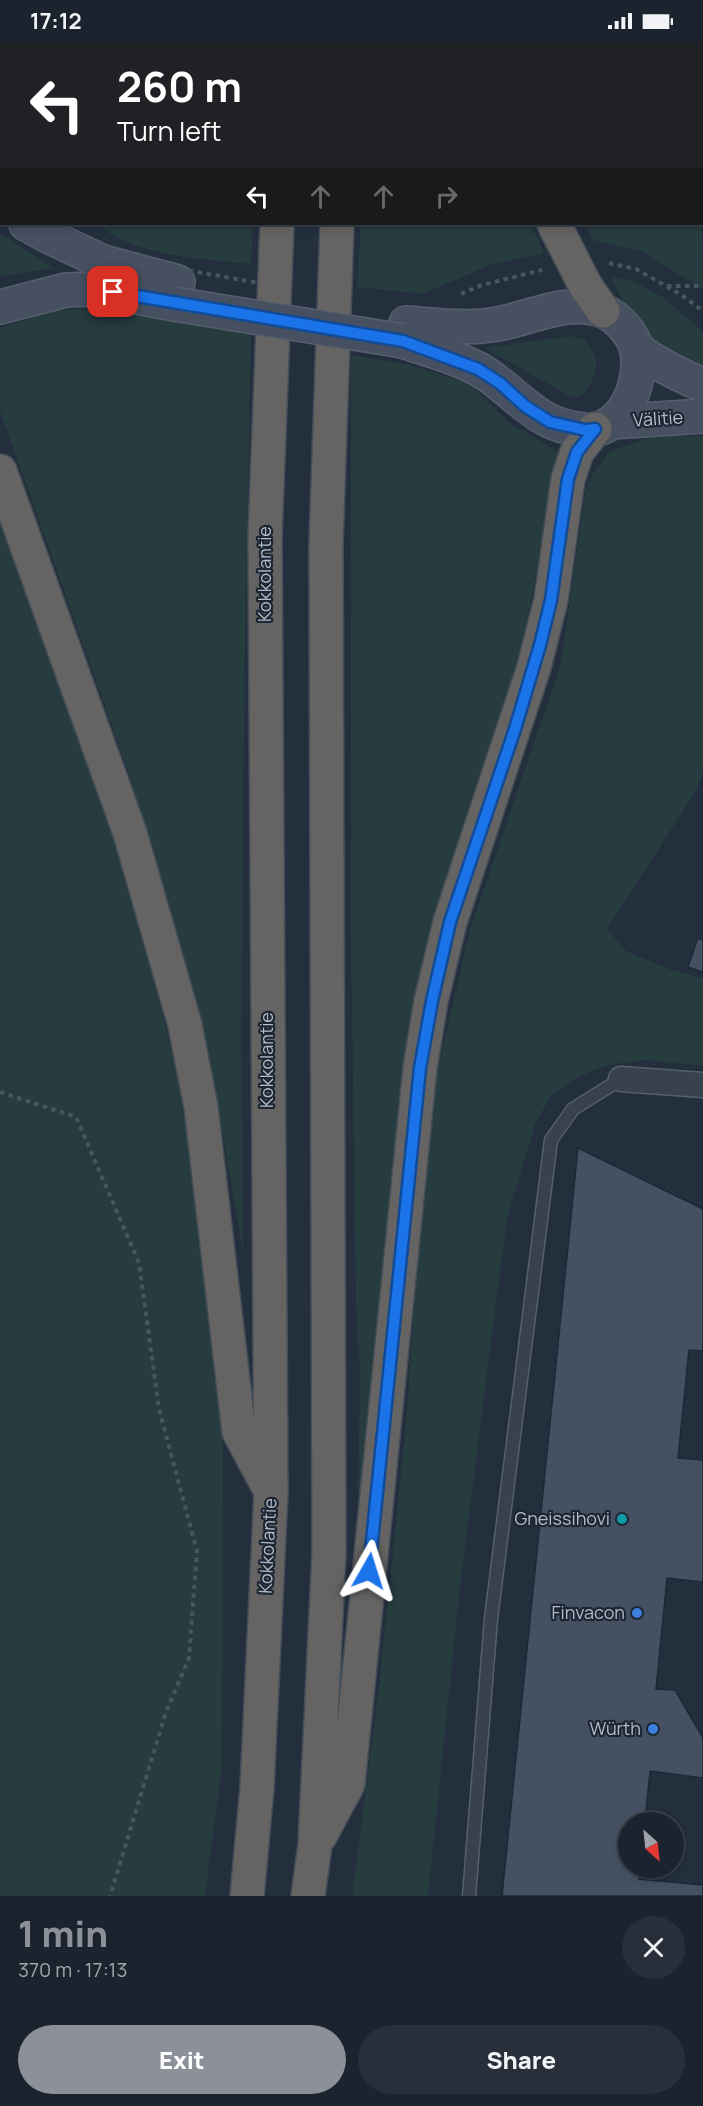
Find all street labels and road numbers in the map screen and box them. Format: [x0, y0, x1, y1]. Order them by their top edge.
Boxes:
street label: Välitie [632, 404, 684, 432]
street label: Kokkolantie [252, 526, 276, 622]
street label: Kokkolantie [254, 1012, 278, 1108]
street label: Kokkolantie [253, 1498, 281, 1594]

